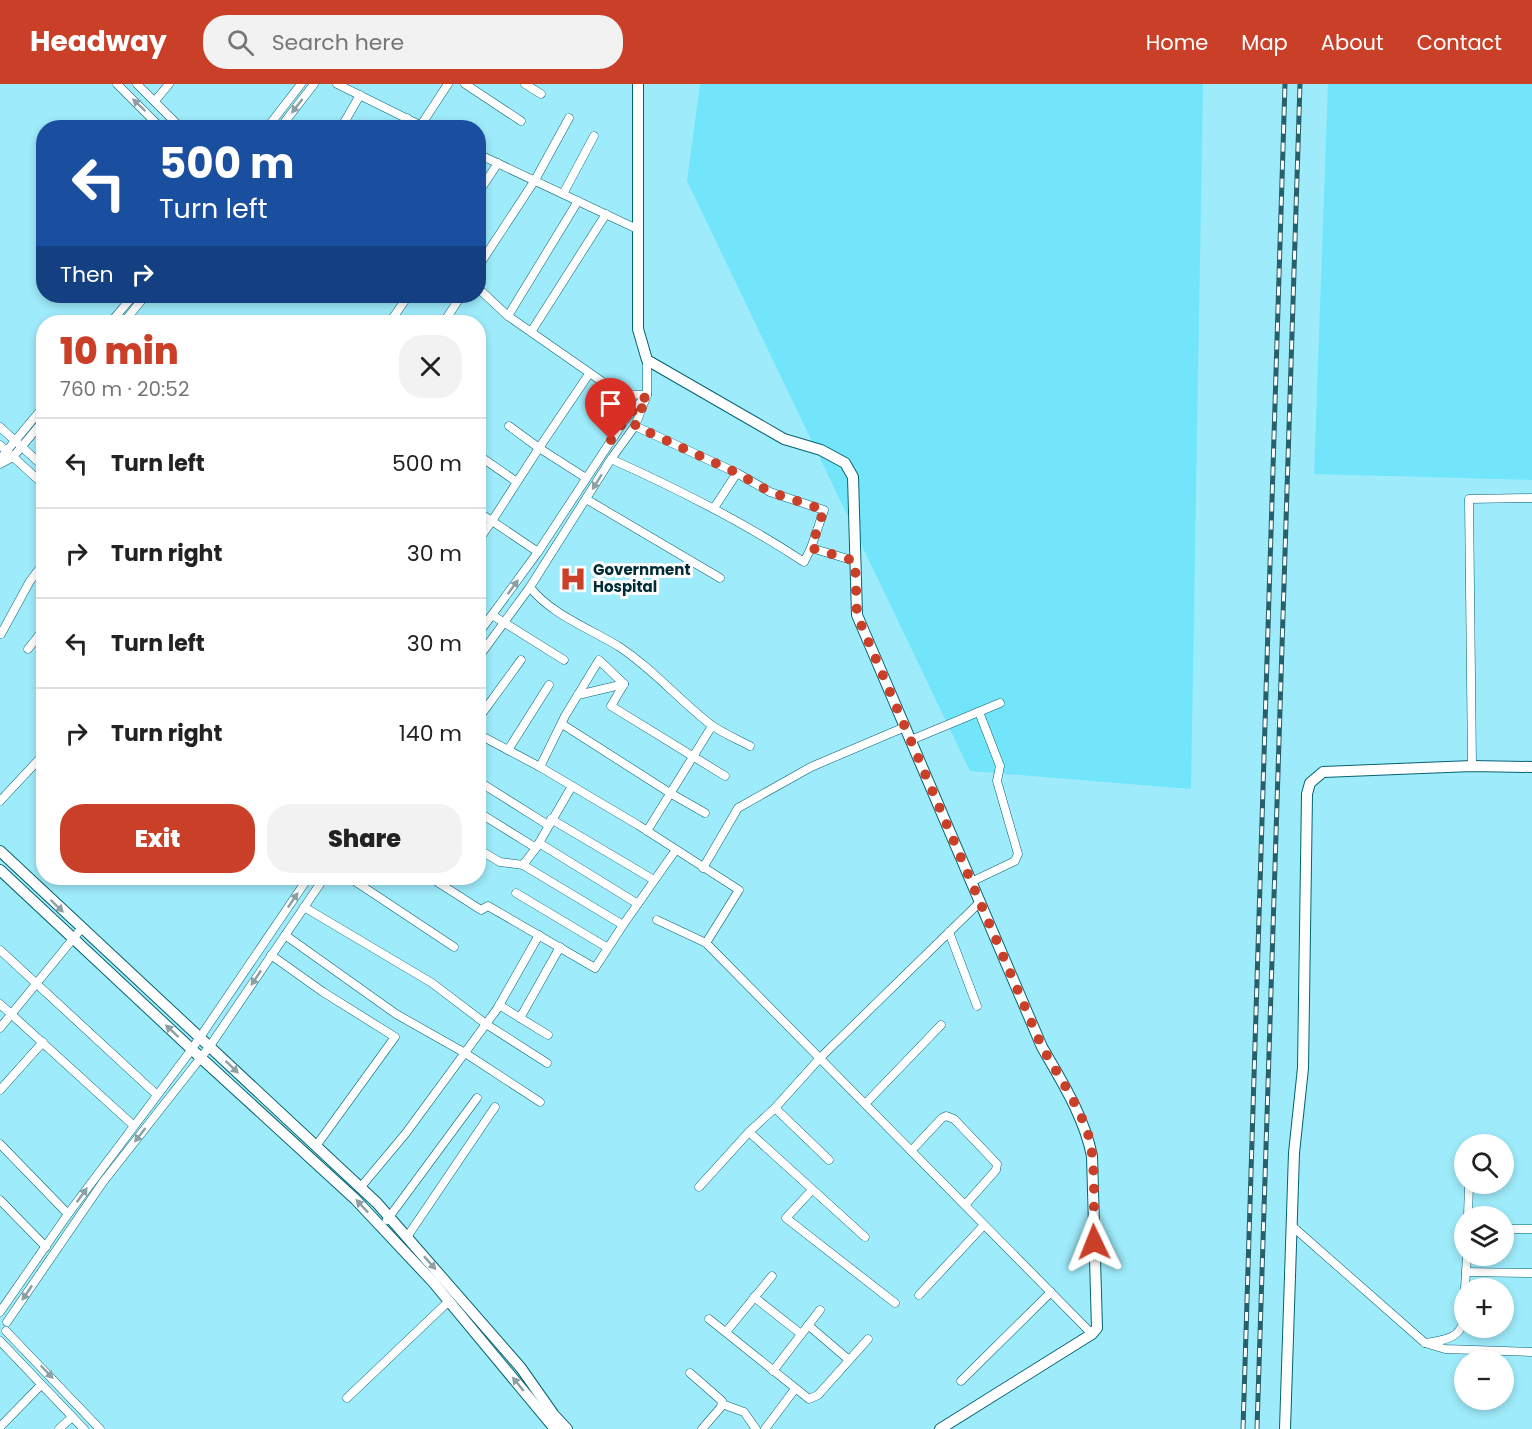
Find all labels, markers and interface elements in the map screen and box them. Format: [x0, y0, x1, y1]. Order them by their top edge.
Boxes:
search box [203, 15, 623, 69]
text: Headway [30, 22, 167, 61]
icon: search [224, 26, 257, 59]
text: Search here [272, 27, 404, 58]
text: Home [1146, 28, 1208, 57]
text: Map [1241, 28, 1288, 57]
text: About [1321, 28, 1384, 57]
text: Contact [1417, 28, 1502, 57]
one-way arrow [290, 98, 303, 114]
one-way arrow [133, 99, 147, 113]
text: 500 m [159, 134, 294, 193]
icon: left [60, 144, 138, 222]
text: Turn left [159, 190, 268, 227]
icon: right [126, 258, 159, 291]
text: Then [60, 259, 114, 290]
text: 10 min [60, 326, 179, 377]
button: close [399, 335, 462, 398]
text: 760 m · 20:52 [60, 375, 189, 403]
pin [585, 378, 636, 440]
icon: arrive [594, 387, 627, 420]
icon: left [60, 447, 93, 480]
text: Turn left [111, 448, 205, 479]
text: 500 m [392, 448, 462, 479]
one-way arrow [592, 474, 603, 490]
icon: right [60, 537, 93, 570]
text: Turn right [111, 538, 222, 569]
text: 30 m [407, 538, 462, 569]
place label: Government Hospital [593, 559, 690, 597]
hospital icon: Government Hospital [558, 564, 588, 594]
one-way arrow [507, 579, 519, 595]
icon: left [60, 627, 93, 660]
text: Turn left [111, 628, 205, 659]
text: 30 m [407, 628, 462, 659]
icon: right [60, 717, 93, 750]
text: Turn right [111, 718, 222, 749]
text: 140 m [399, 718, 462, 749]
button: Exit [60, 804, 255, 873]
button: Share [267, 804, 462, 873]
one-way arrow [287, 892, 298, 908]
one-way arrow [50, 899, 65, 913]
one-way arrow [251, 970, 262, 986]
one-way arrow [166, 1024, 180, 1038]
one-way arrow [224, 1060, 239, 1074]
one-way arrow [135, 1127, 147, 1142]
map controls [1454, 1134, 1514, 1410]
button: search [1454, 1134, 1514, 1194]
one-way arrow [76, 1187, 88, 1203]
one-way arrow [355, 1198, 369, 1213]
button: layers [1454, 1206, 1514, 1266]
position arrow [1062, 1210, 1126, 1274]
one-way arrow [423, 1255, 436, 1270]
button: + [1454, 1278, 1514, 1338]
one-way arrow [21, 1285, 33, 1301]
button: − [1454, 1350, 1514, 1410]
one-way arrow [40, 1365, 54, 1380]
one-way arrow [512, 1377, 525, 1392]

